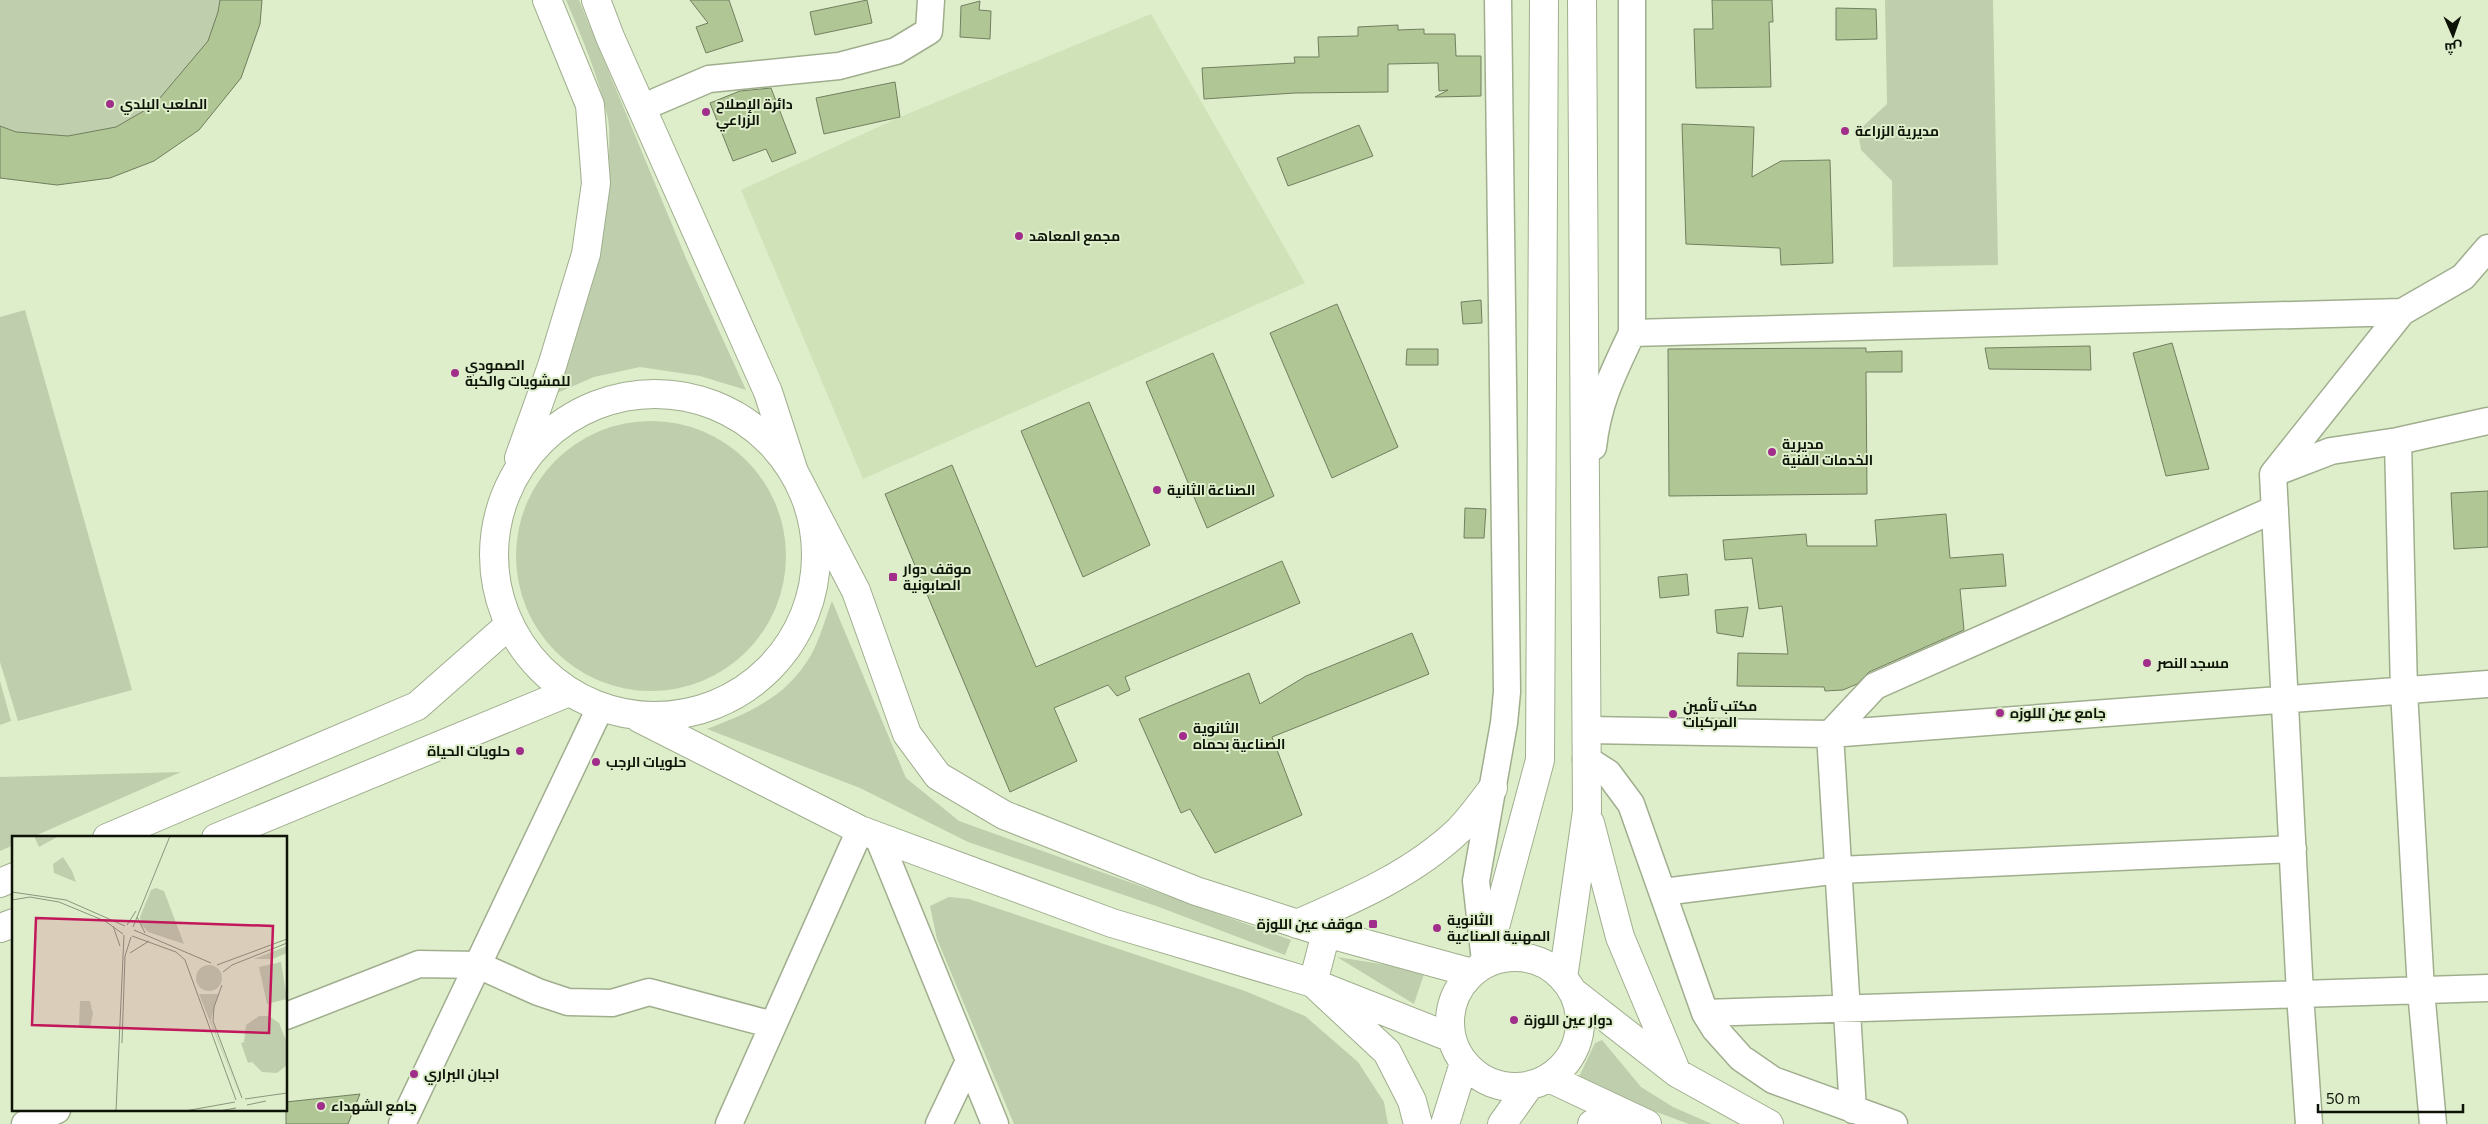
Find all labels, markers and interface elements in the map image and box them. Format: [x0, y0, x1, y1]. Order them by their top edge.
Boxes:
north arrow [2428, 10, 2478, 60]
text: ش [2444, 39, 2463, 57]
place label: الملعب البلدي [120, 95, 207, 115]
place label: دائرة الإصلاح الزراعي [716, 95, 793, 132]
marker: الملعب البلدي [104, 98, 116, 110]
marker: دائرة الإصلاح الزراعي [700, 106, 712, 118]
place label: مديرية الزراعة [1855, 122, 1939, 140]
marker: مديرية الزراعة [1839, 125, 1851, 137]
place label: مجمع المعاهد [1029, 227, 1120, 246]
marker: مجمع المعاهد [1013, 230, 1025, 242]
place label: الصمودي للمشويات والكبة [465, 356, 570, 390]
marker: الصمودي للمشويات والكبة [449, 367, 461, 379]
place label: مديرية الخدمات الفنية [1782, 435, 1873, 468]
marker: مديرية الخدمات الفنية [1766, 446, 1778, 458]
place label: الصناعة الثانية [1167, 481, 1255, 498]
marker: الصناعة الثانية [1151, 484, 1163, 496]
place label: موقف دوار الصابونية [902, 560, 972, 594]
marker: موقف دوار الصابونية [887, 571, 899, 583]
place label: مسجد النصر [2156, 654, 2229, 672]
marker: مسجد النصر [2141, 657, 2153, 669]
place label: مكتب تأمين المركبات [1683, 697, 1757, 731]
place label: جامع عين اللوزه [2010, 704, 2106, 723]
marker: جامع عين اللوزه [1994, 707, 2006, 719]
marker: مكتب تأمين المركبات [1667, 708, 1679, 720]
place label: الثانوية الصناعية بحماه [1193, 719, 1285, 752]
marker: الثانوية الصناعية بحماه [1177, 730, 1189, 742]
place label: حلويات الحياة [427, 742, 510, 760]
marker: حلويات الحياة [514, 745, 526, 757]
place label: حلويات الرجب [606, 753, 686, 771]
marker: حلويات الرجب [590, 756, 602, 768]
inset map [12, 836, 288, 1112]
place label: الثانوية المهنية الصناعية [1447, 911, 1550, 945]
place label: موقف عين اللوزة [1257, 915, 1363, 933]
marker: موقف عين اللوزة [1367, 918, 1379, 930]
marker: الثانوية المهنية الصناعية [1431, 922, 1443, 934]
place label: دوار عين اللوزة [1524, 1011, 1613, 1029]
marker: دوار عين اللوزة [1508, 1014, 1520, 1026]
place label: اجبان البراري [424, 1065, 499, 1085]
marker: اجبان البراري [408, 1068, 420, 1080]
scale bar [2318, 1082, 2463, 1114]
text: 50 m [2326, 1089, 2360, 1107]
place label: جامع الشهداء [331, 1097, 417, 1116]
marker: جامع الشهداء [315, 1100, 327, 1112]

